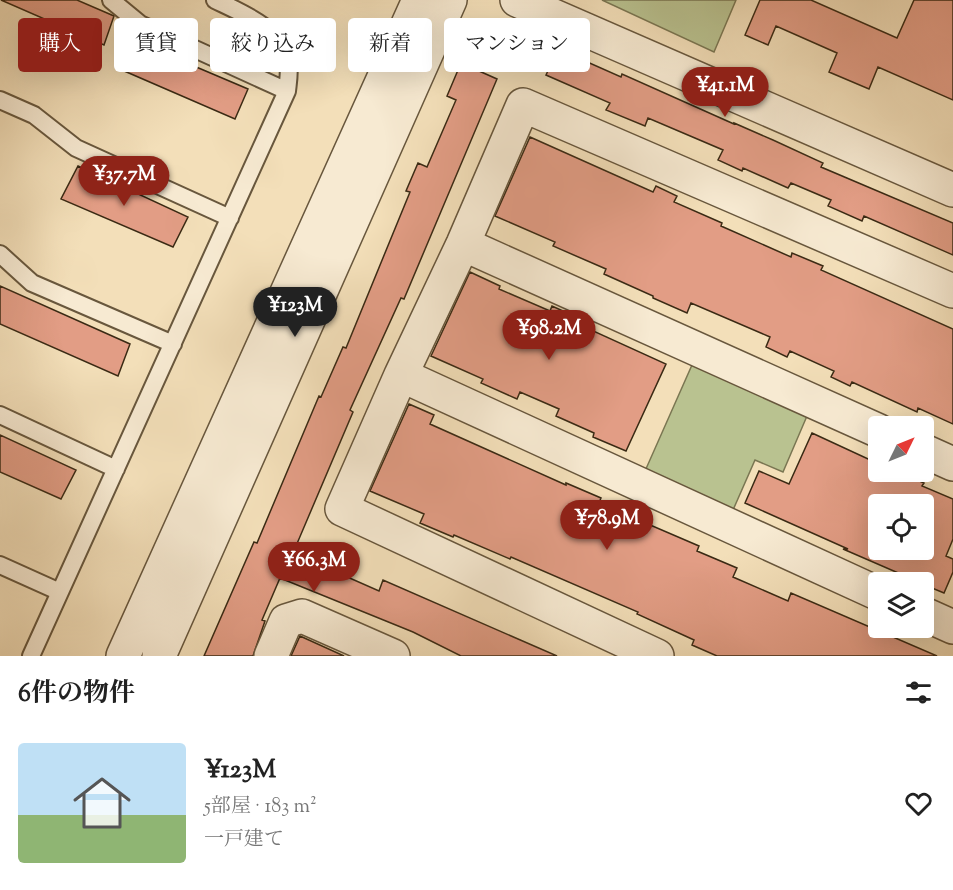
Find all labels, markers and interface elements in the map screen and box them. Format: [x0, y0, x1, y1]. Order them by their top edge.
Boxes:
chip: 購入 [18, 18, 102, 72]
chip: 賃貸 [114, 18, 198, 72]
chip: 絞り込み [210, 18, 336, 72]
chip: 新着 [348, 18, 432, 72]
chip: マンション [444, 18, 590, 72]
pin: ¥41.1M [676, 67, 774, 118]
text: ¥41.1M [696, 72, 754, 101]
pin: ¥37.7M [75, 156, 173, 207]
text: ¥37.7M [92, 161, 156, 190]
pin: ¥123M [253, 287, 337, 338]
text: ¥123M [267, 292, 323, 321]
pin: ¥98.2M [500, 310, 598, 361]
text: ¥98.2M [517, 315, 581, 344]
north arrow [868, 416, 934, 482]
map controls [868, 416, 934, 638]
button: locate [868, 494, 934, 560]
pin: ¥78.9M [558, 500, 656, 551]
text: ¥78.9M [574, 505, 640, 534]
pin: ¥66.3M [265, 542, 363, 593]
text: ¥66.3M [282, 547, 346, 576]
button: layers [868, 572, 934, 638]
text: 6件の物件 [18, 676, 135, 713]
icon: filters [902, 676, 935, 709]
text: ¥123M [204, 752, 276, 789]
icon: home [66, 767, 138, 839]
icon: heart [902, 787, 935, 820]
text: 5部屋 · 183 m² [204, 793, 317, 822]
text: 一戸建て [204, 826, 284, 855]

